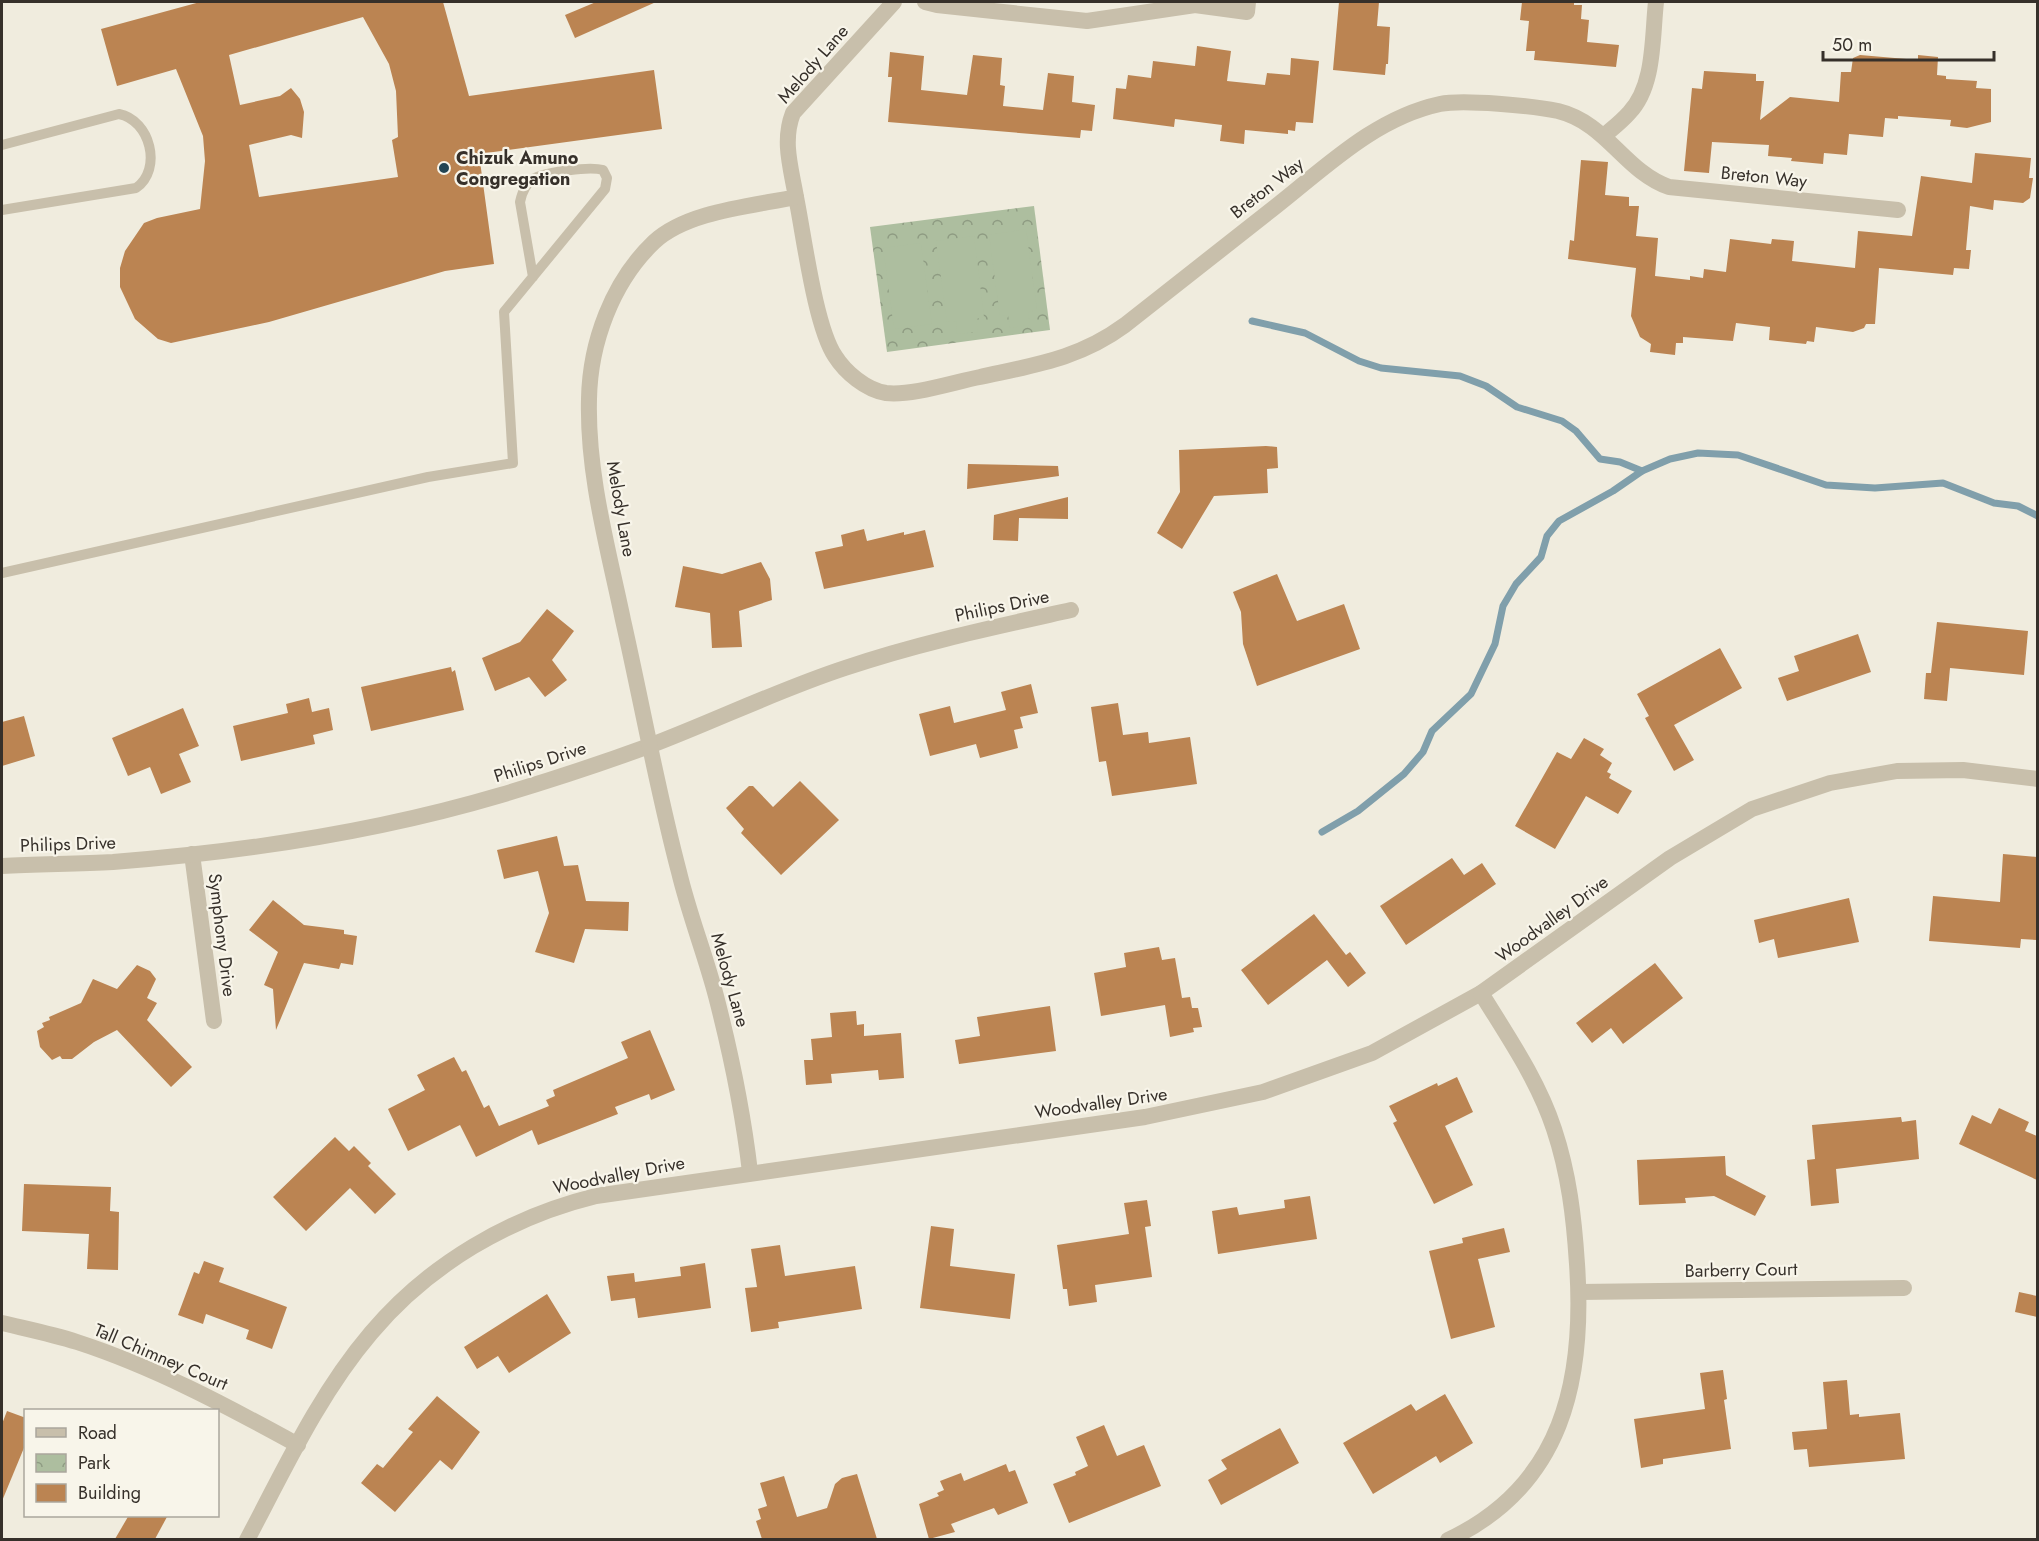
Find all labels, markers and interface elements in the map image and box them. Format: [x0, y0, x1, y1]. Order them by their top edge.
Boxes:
street label: Melody Lane [771, 19, 855, 109]
scale bar [1823, 24, 1994, 62]
text: 50 m [1832, 32, 1872, 58]
place label: Chizuk Amuno Congregation [456, 145, 579, 192]
street label: Breton Way [1225, 151, 1309, 225]
street label: Breton Way [1720, 160, 1809, 194]
marker: Chizuk Amuno Congregation [437, 161, 451, 175]
street label: Melody Lane [600, 459, 642, 559]
street label: Philips Drive [952, 583, 1052, 629]
street label: Philips Drive [490, 735, 590, 789]
street label: Philips Drive [20, 829, 116, 859]
street label: Woodvalley Drive [1490, 869, 1614, 969]
street label: Symphony Drive [202, 872, 242, 998]
street label: Melody Lane [704, 930, 756, 1030]
street label: Woodvalley Drive [1033, 1081, 1169, 1125]
street label: Woodvalley Drive [551, 1150, 687, 1200]
street label: Barberry Court [1684, 1256, 1798, 1284]
street label: Tall Chimney Court [90, 1317, 233, 1397]
legend [24, 1409, 219, 1517]
text: Road [78, 1420, 117, 1446]
text: Park [78, 1450, 110, 1476]
text: Building [78, 1480, 141, 1506]

